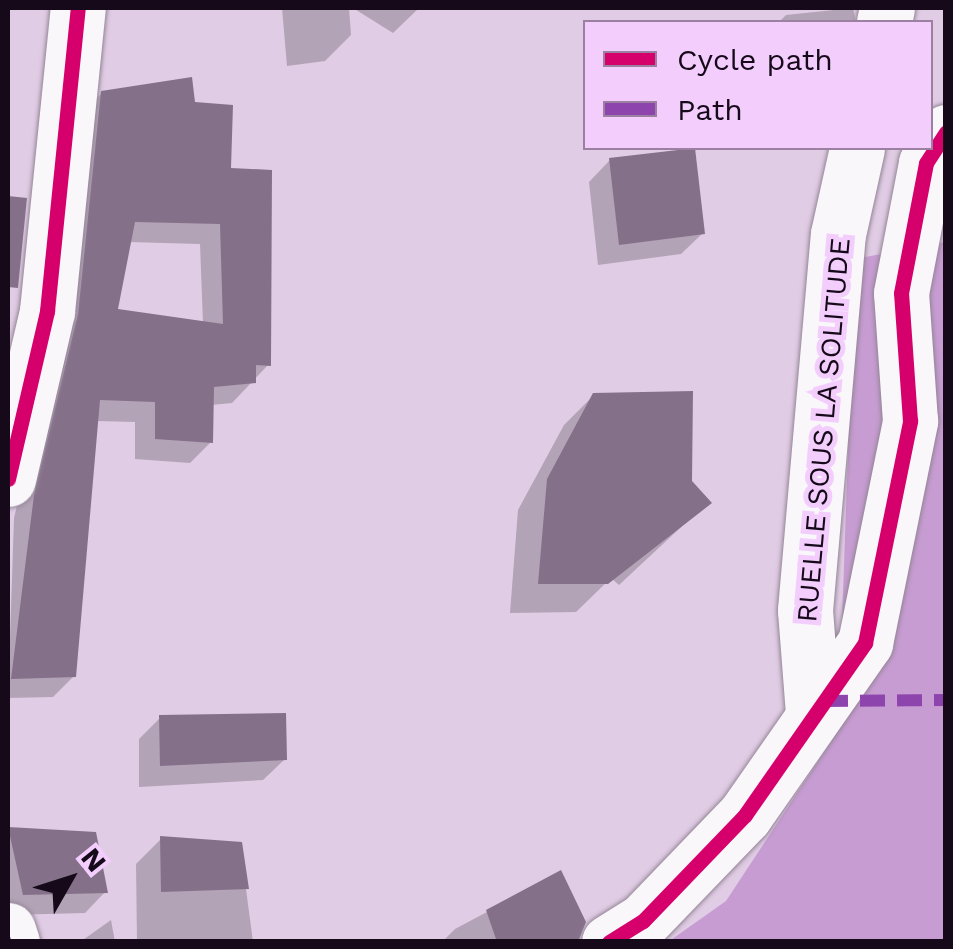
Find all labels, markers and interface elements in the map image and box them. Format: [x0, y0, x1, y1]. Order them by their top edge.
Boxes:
legend [583, 20, 933, 150]
text: Cycle path [677, 42, 833, 77]
text: Path [677, 92, 743, 127]
street label: RUELLE SOUS LA SOLITUDE [790, 236, 858, 624]
north arrow [20, 829, 120, 929]
text: N [74, 841, 113, 878]

